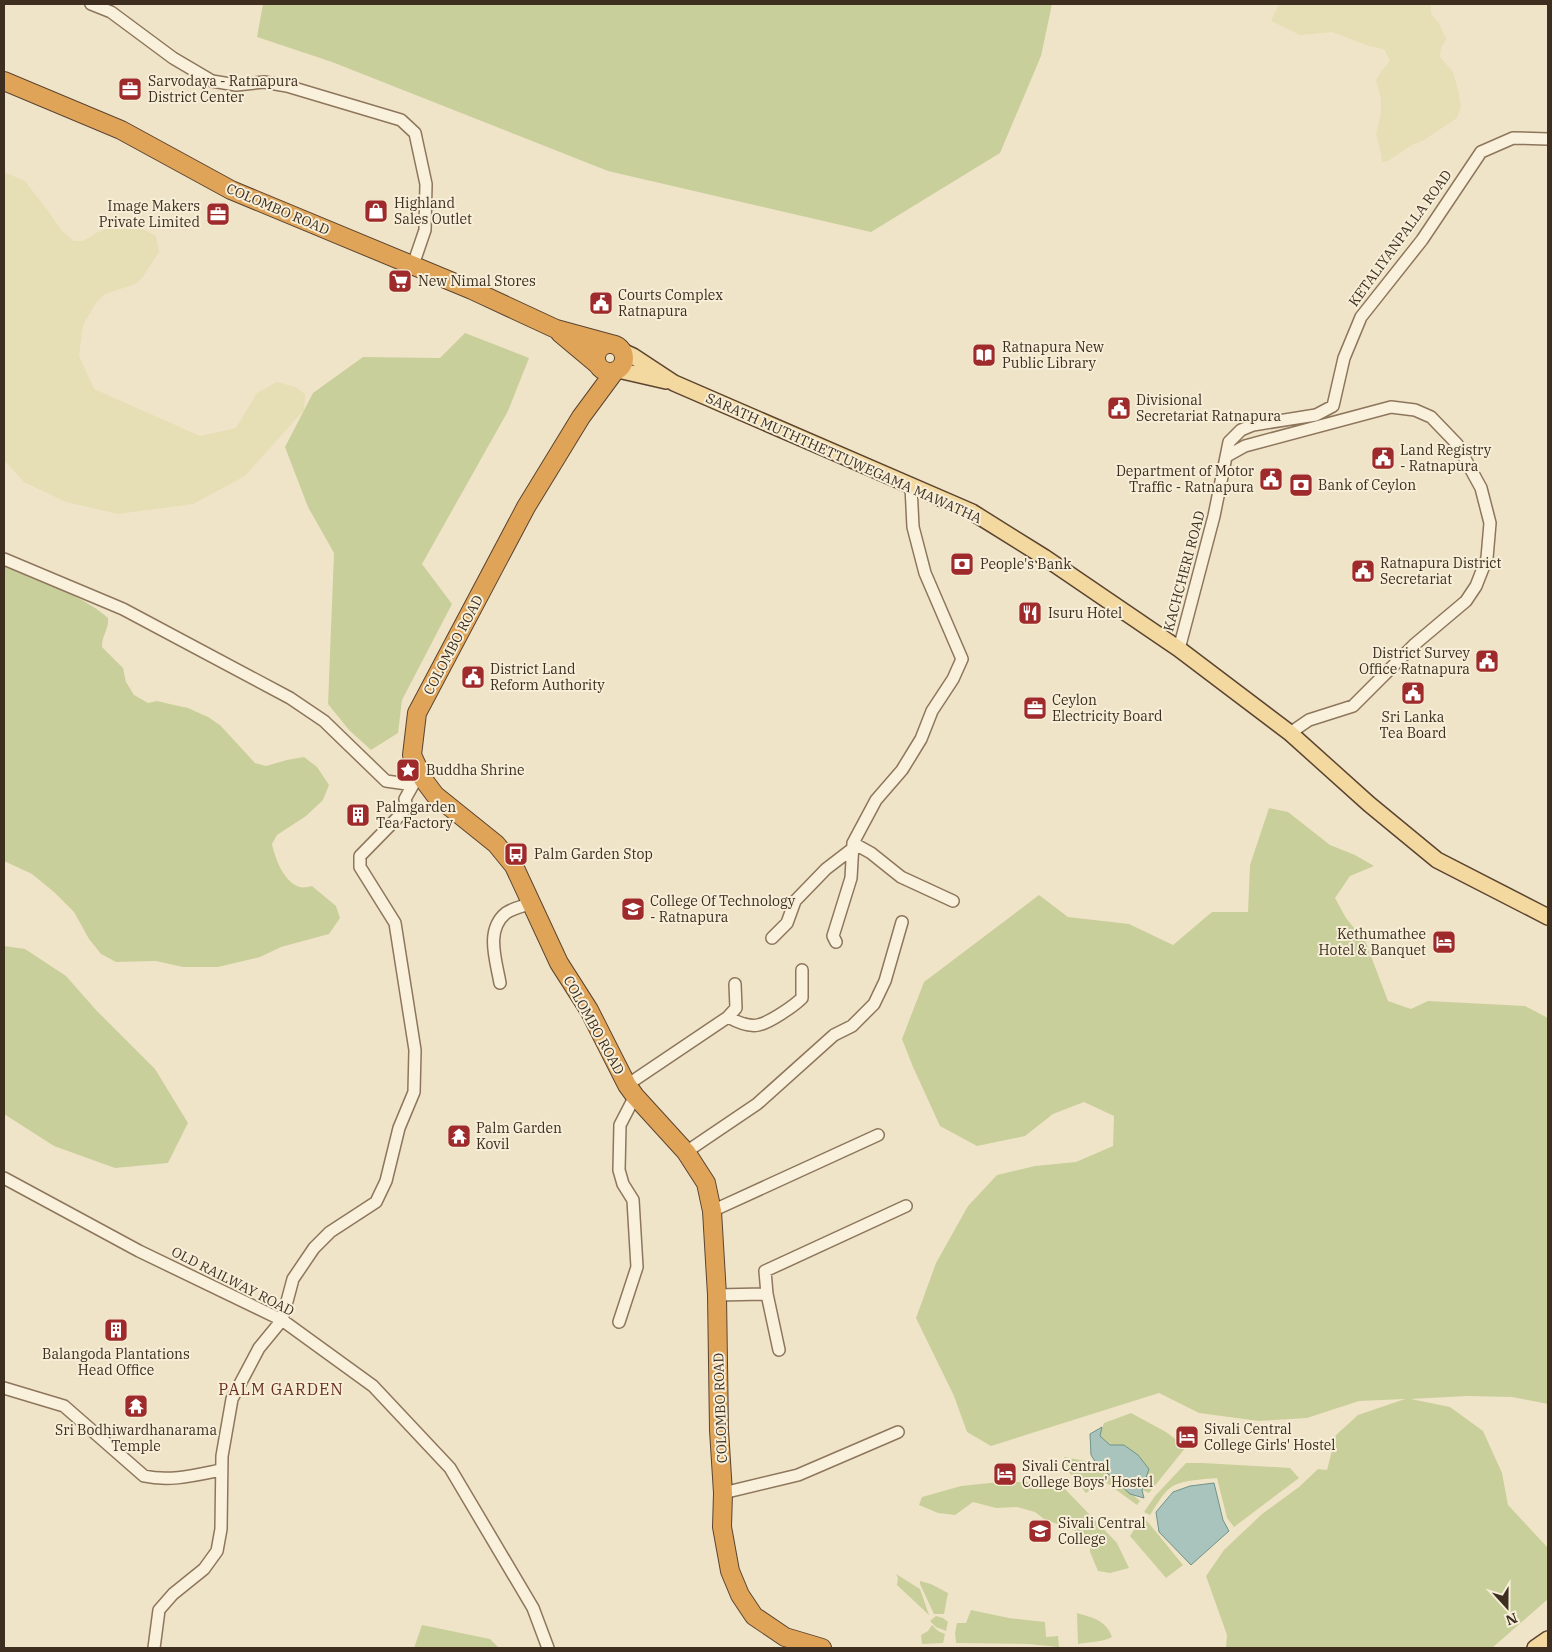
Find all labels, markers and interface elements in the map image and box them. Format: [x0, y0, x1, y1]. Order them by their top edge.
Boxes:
place label: Sarvodaya - Ratnapura District Center [148, 72, 299, 106]
office icon: Sarvodaya - Ratnapura District Center [117, 76, 143, 102]
street label: KETALIYANPALLA ROAD [1344, 166, 1456, 310]
street label: COLOMBO ROAD [224, 179, 332, 239]
place label: Highland Sales Outlet [394, 194, 472, 228]
place label: Image Makers Private Limited [99, 197, 200, 231]
shop icon: Highland Sales Outlet [363, 198, 389, 224]
office icon: Image Makers Private Limited [205, 201, 231, 227]
supermarket icon: New Nimal Stores [387, 268, 413, 294]
place label: New Nimal Stores [418, 272, 536, 290]
place label: Courts Complex Ratnapura [618, 286, 723, 320]
public building icon: Courts Complex Ratnapura [588, 290, 614, 316]
place label: Ratnapura New Public Library [1002, 338, 1104, 372]
library icon: Ratnapura New Public Library [971, 342, 997, 368]
street label: SARATH MUTHTHETTUWEGAMA MAWATHA [703, 389, 985, 527]
place label: Divisional Secretariat Ratnapura [1136, 391, 1281, 425]
public building icon: Divisional Secretariat Ratnapura [1106, 395, 1132, 421]
place label: Land Registry - Ratnapura [1400, 441, 1492, 475]
public building icon: Land Registry - Ratnapura [1370, 445, 1396, 471]
place label: Department of Motor Traffic - Ratnapura [1116, 462, 1255, 496]
public building icon: Department of Motor Traffic - Ratnapura [1258, 466, 1284, 492]
bank icon: Bank of Ceylon [1288, 472, 1314, 498]
place label: Bank of Ceylon [1318, 476, 1416, 494]
street label: KACHCHERI ROAD [1159, 509, 1209, 633]
bank icon: People's Bank [949, 551, 975, 577]
place label: Ratnapura District Secretariat [1380, 554, 1502, 588]
place label: People's Bank [980, 555, 1072, 573]
public building icon: Ratnapura District Secretariat [1350, 558, 1376, 584]
street label: COLOMBO ROAD [419, 592, 487, 698]
restaurant icon: Isuru Hotel [1017, 600, 1043, 626]
place label: Isuru Hotel [1048, 604, 1122, 622]
place label: District Survey Office Ratnapura [1359, 644, 1471, 678]
public building icon: District Survey Office Ratnapura [1474, 648, 1500, 674]
place label: District Land Reform Authority [490, 660, 605, 694]
public building icon: District Land Reform Authority [460, 664, 486, 690]
public building icon: Sri Lanka Tea Board [1400, 680, 1426, 706]
place label: Ceylon Electricity Board [1052, 691, 1163, 725]
office icon: Ceylon Electricity Board [1022, 695, 1048, 721]
place label: Sri Lanka Tea Board [1380, 708, 1447, 742]
place icon: Buddha Shrine [395, 757, 421, 783]
place label: Buddha Shrine [426, 761, 525, 779]
place label: Palmgarden Tea Factory [376, 798, 456, 832]
building icon: Palmgarden Tea Factory [345, 802, 371, 828]
bus stop icon: Palm Garden Stop [503, 841, 529, 867]
place label: Palm Garden Stop [534, 845, 653, 863]
place label: College Of Technology - Ratnapura [650, 892, 796, 926]
school or university icon: College Of Technology - Ratnapura [620, 896, 646, 922]
place label: Kethumathee Hotel & Banquet [1319, 925, 1426, 959]
hotel icon: Kethumathee Hotel & Banquet [1431, 929, 1457, 955]
street label: COLOMBO ROAD [559, 972, 629, 1078]
place label: Palm Garden Kovil [476, 1119, 562, 1153]
temple icon: Palm Garden Kovil [446, 1123, 472, 1149]
street label: OLD RAILWAY ROAD [169, 1242, 298, 1320]
building icon: Balangoda Plantations Head Office [103, 1317, 129, 1343]
place label: Balangoda Plantations Head Office [42, 1345, 190, 1379]
street label: COLOMBO ROAD [709, 1352, 731, 1463]
district label: PALM GARDEN [218, 1379, 344, 1399]
temple icon: Sri Bodhiwardhanarama Temple [123, 1393, 149, 1419]
place label: Sivali Central College Girls' Hostel [1204, 1420, 1336, 1454]
place label: Sri Bodhiwardhanarama Temple [55, 1421, 217, 1455]
hotel icon: Sivali Central College Girls' Hostel [1174, 1424, 1200, 1450]
place label: Sivali Central College Boys' Hostel [1022, 1457, 1153, 1491]
hotel icon: Sivali Central College Boys' Hostel [992, 1461, 1018, 1487]
place label: Sivali Central College [1058, 1514, 1146, 1548]
school or university icon: Sivali Central College [1027, 1518, 1053, 1544]
north arrow [1482, 1582, 1532, 1632]
text: N [1503, 1609, 1520, 1630]

